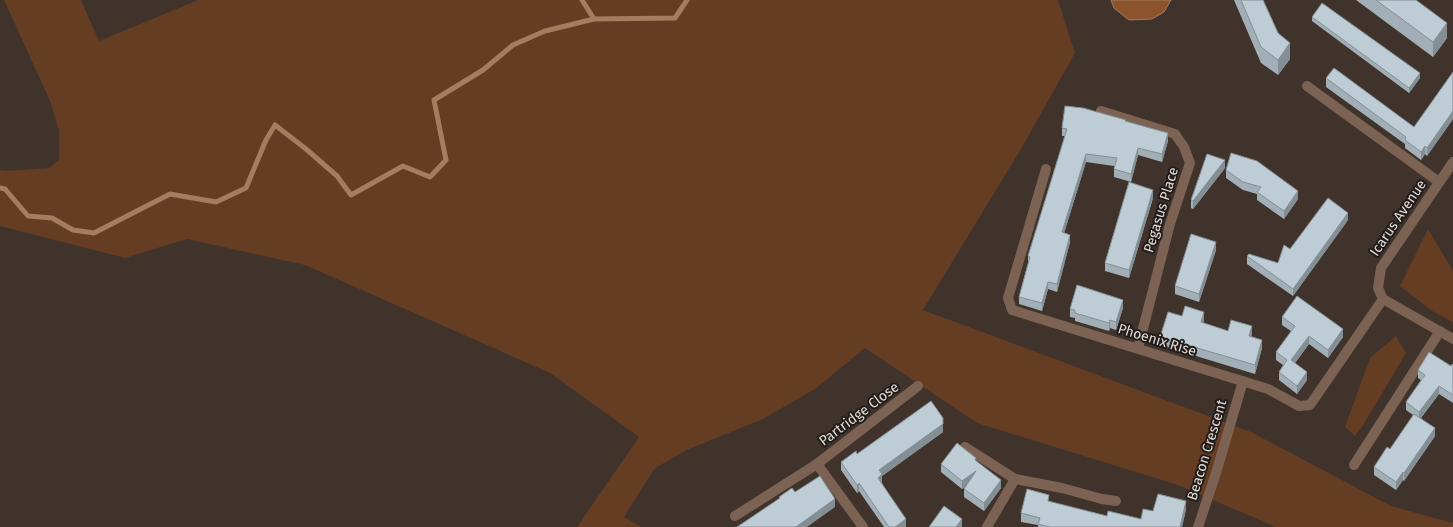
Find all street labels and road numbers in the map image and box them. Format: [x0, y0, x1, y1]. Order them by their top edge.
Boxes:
street label: Pegasus Place [1140, 165, 1182, 255]
street label: Icarus Avenue [1366, 177, 1430, 259]
street label: Phoenix Rise [1116, 320, 1198, 360]
street label: Partridge Close [816, 378, 902, 450]
street label: Beacon Crescent [1184, 397, 1231, 502]

